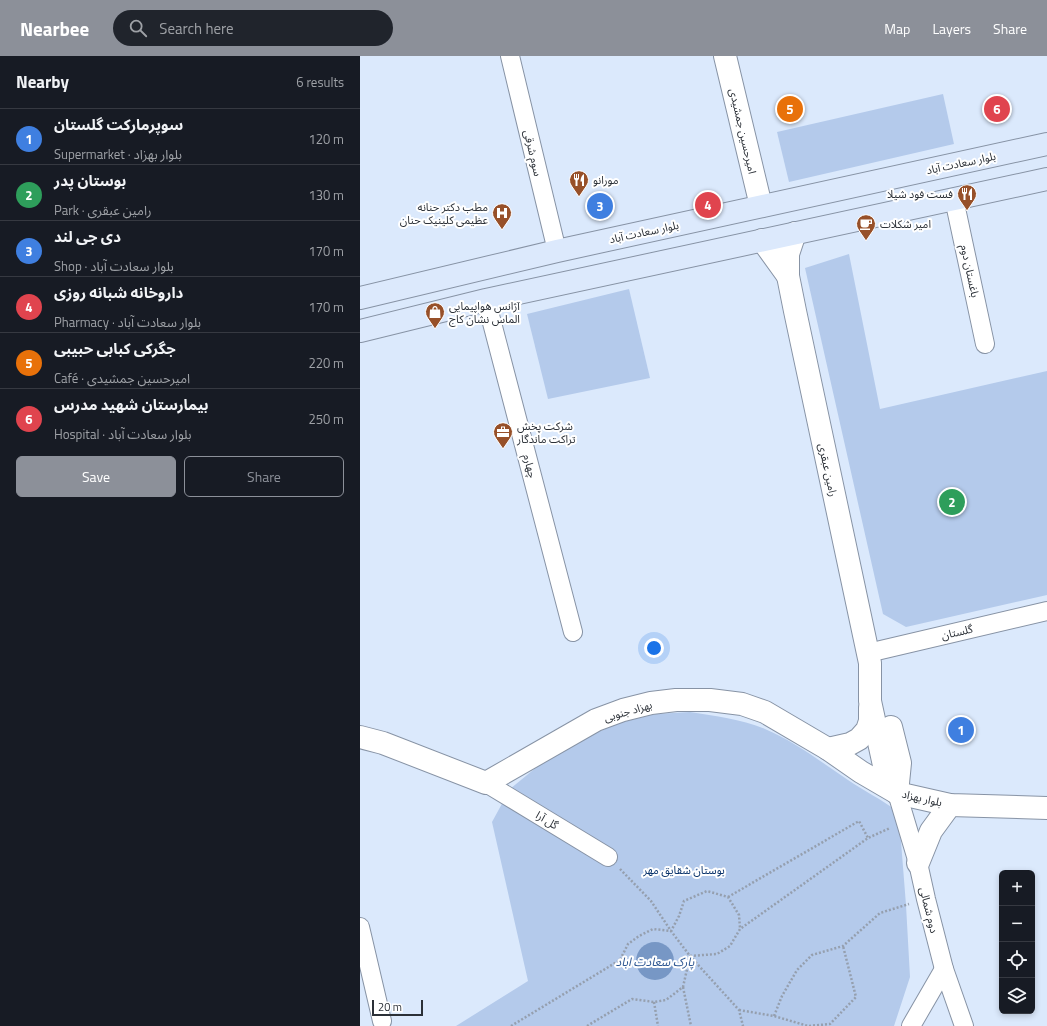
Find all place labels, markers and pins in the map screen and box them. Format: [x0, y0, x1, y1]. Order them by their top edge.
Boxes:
pin: 5 [777, 94, 803, 124]
pin: 6 [984, 94, 1010, 124]
restaurant icon: مورانو [568, 169, 590, 197]
place label: مورانو [593, 172, 619, 188]
restaurant icon: فست فود شیلا [956, 183, 978, 211]
place label: فست فود شیلا [887, 186, 953, 202]
pin: 4 [695, 190, 721, 220]
pin: 3 [587, 191, 613, 221]
place label: مطب دکتر حنانه عظیمی کلینیک حنان [400, 199, 488, 228]
hospital icon: مطب دکتر حنانه عظیمی کلینیک حنان [491, 202, 513, 230]
cafe icon: امیر شکلات [855, 213, 877, 241]
place label: امیر شکلات [880, 216, 931, 232]
place label: آژانس هواپیمایی الماس نشان کاج [449, 298, 521, 327]
shop icon: آژانس هواپیمایی الماس نشان کاج [424, 301, 446, 329]
place label: شرکت پخش تراکت ماندگار [516, 418, 576, 447]
office icon: شرکت پخش تراکت ماندگار [492, 421, 514, 449]
pin: 2 [939, 487, 965, 517]
pin: 1 [948, 715, 974, 745]

